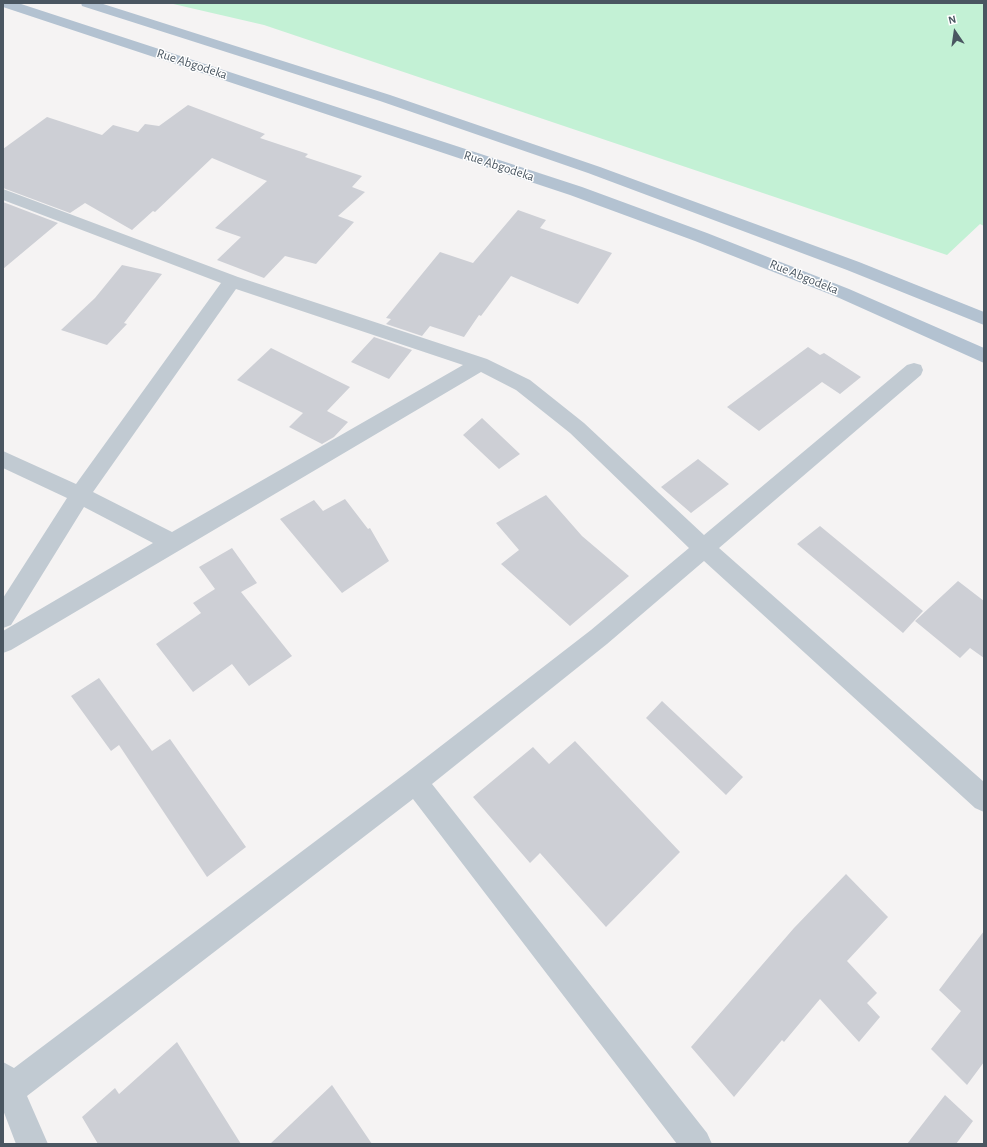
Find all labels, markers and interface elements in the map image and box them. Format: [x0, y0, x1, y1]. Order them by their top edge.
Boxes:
north arrow [935, 12, 975, 52]
text: N [947, 14, 957, 26]
street label: Rue Abgodeka [155, 45, 229, 83]
street label: Rue Abgodeka [462, 147, 536, 185]
street label: Rue Abgodeka [767, 256, 841, 298]

